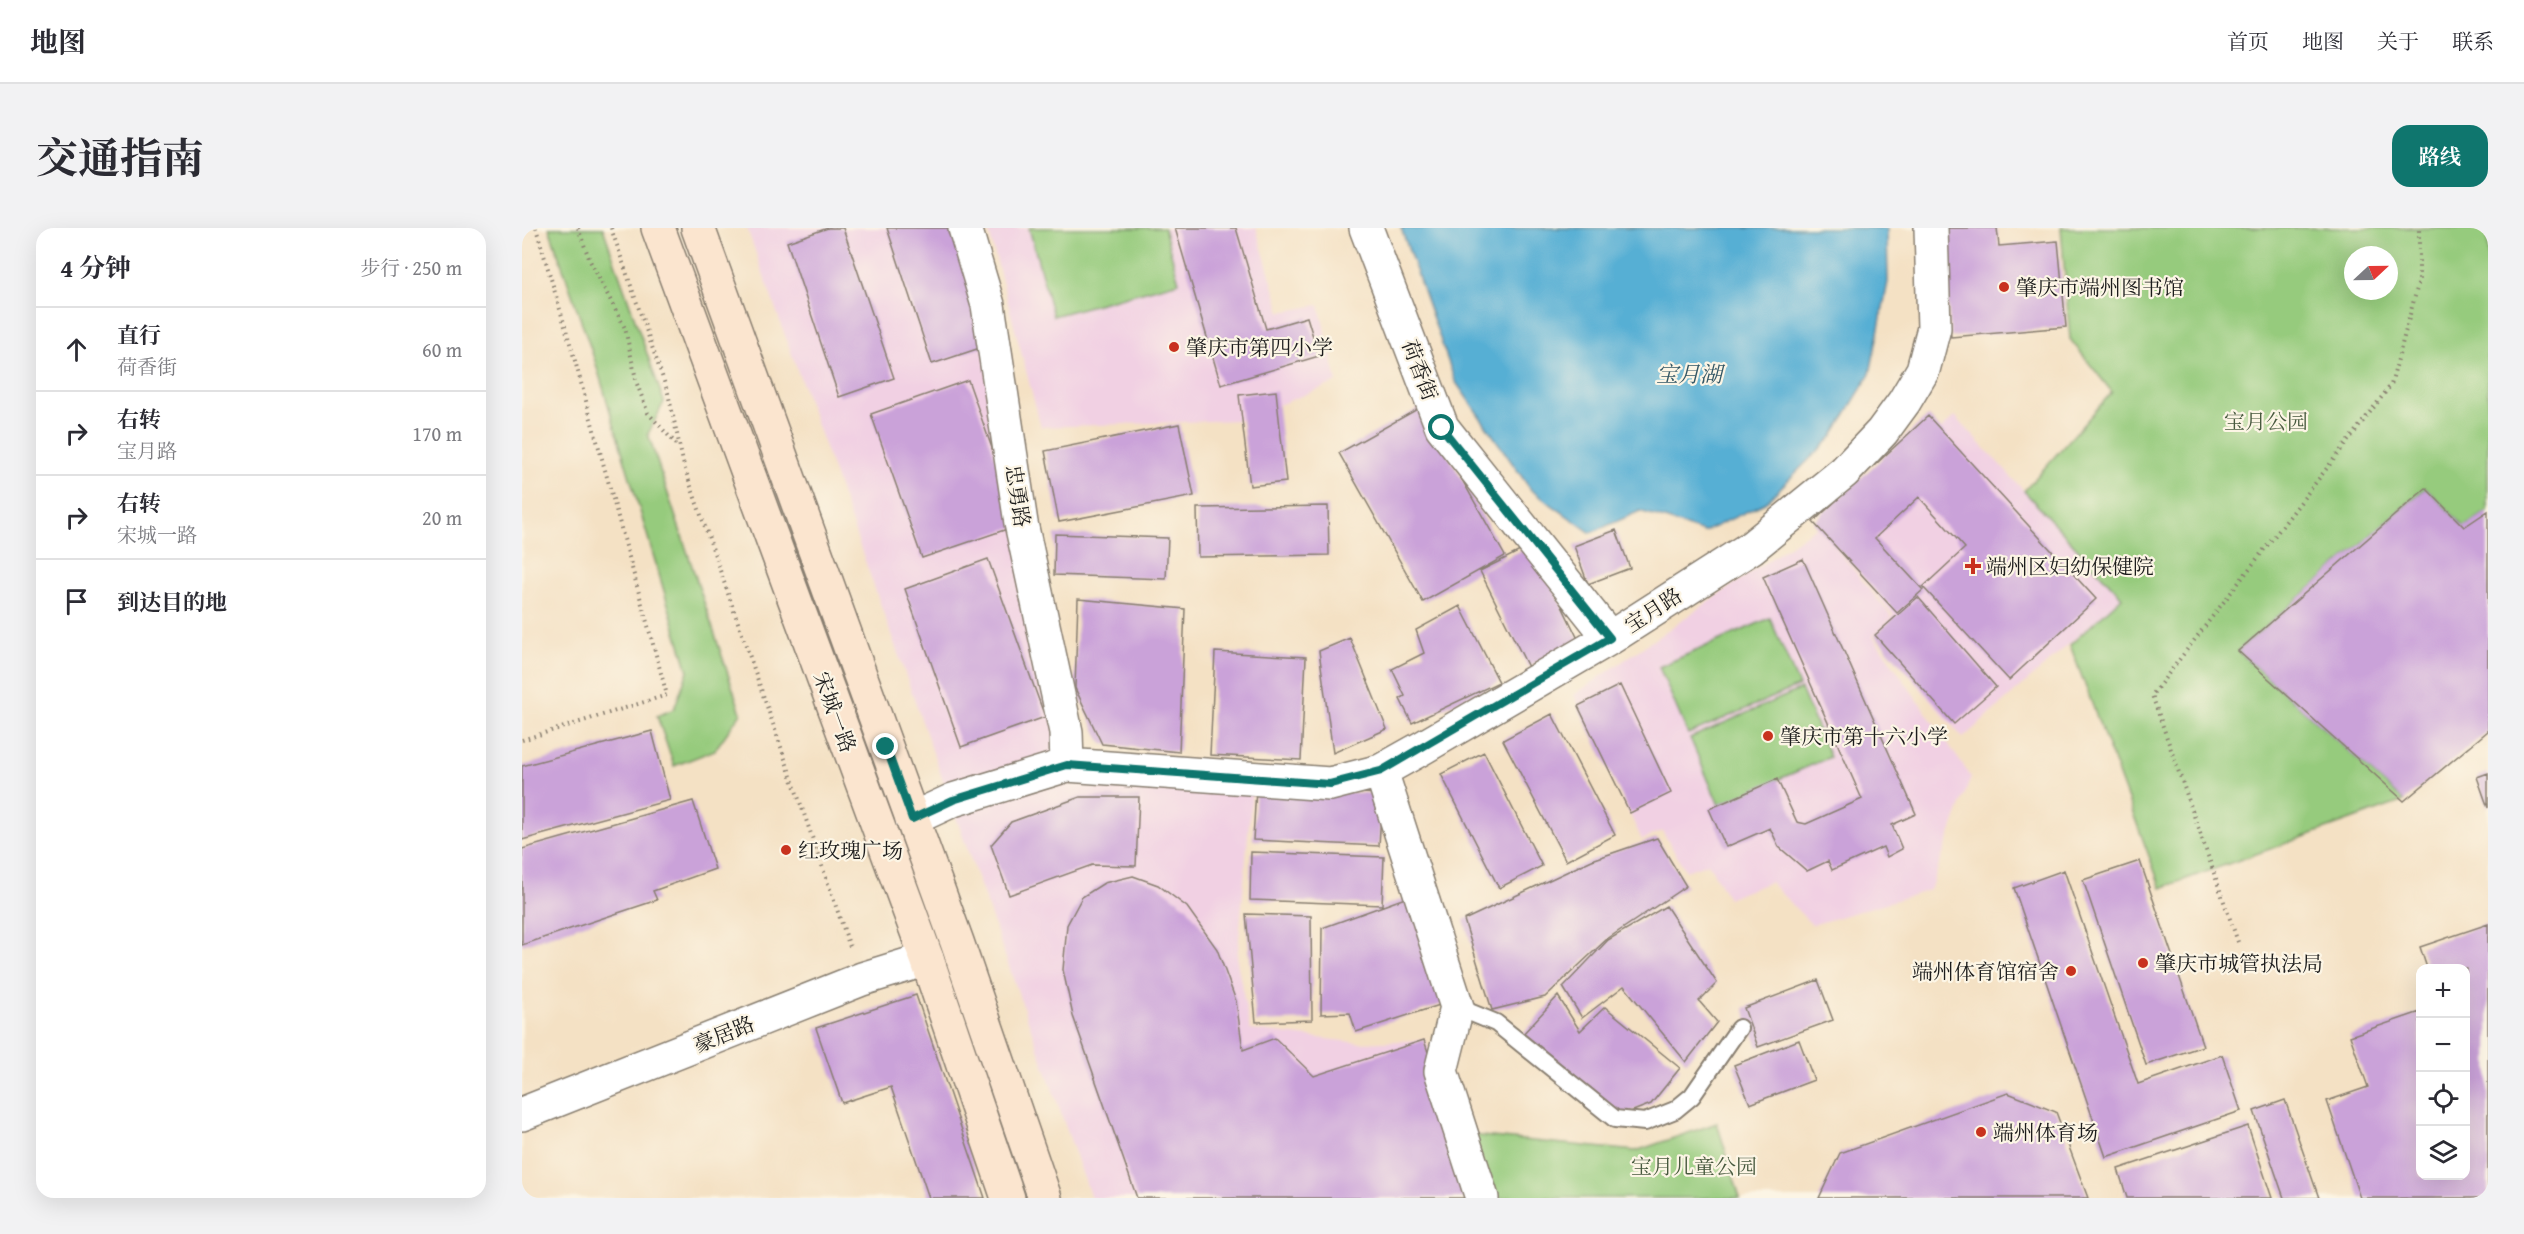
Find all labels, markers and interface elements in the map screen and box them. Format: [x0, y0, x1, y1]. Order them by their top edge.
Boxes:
text: 地图 [30, 21, 86, 62]
text: 首页 [2227, 26, 2269, 57]
text: 地图 [2302, 26, 2344, 57]
text: 关于 [2377, 26, 2419, 57]
text: 联系 [2452, 26, 2494, 57]
button: 路线 [2392, 125, 2488, 187]
text: 交通指南 [36, 127, 204, 188]
north arrow [2344, 246, 2398, 300]
text: 4 分钟 [60, 248, 131, 287]
text: 步行 · 250 m [360, 253, 462, 282]
place label: 肇庆市端州图书馆 [2016, 272, 2184, 303]
marker: 肇庆市端州图书馆 [1997, 280, 2011, 294]
text: 直行 [117, 319, 161, 351]
place label: 肇庆市第四小学 [1186, 332, 1333, 363]
icon: ahead [60, 333, 93, 366]
text: 60 m [422, 335, 462, 364]
street label: 荷香街 [1394, 335, 1446, 405]
marker: 肇庆市第四小学 [1167, 340, 1181, 354]
text: 荷香街 [117, 352, 177, 381]
water label: 宝月湖 [1656, 358, 1726, 390]
text: 右转 [117, 403, 161, 435]
park label: 宝月公园 [2224, 406, 2308, 437]
route start [1428, 414, 1454, 440]
icon: right [60, 417, 93, 450]
text: 170 m [412, 419, 462, 448]
text: 宝月路 [117, 436, 177, 465]
street label: 忠勇路 [998, 462, 1038, 530]
text: 右转 [117, 487, 161, 519]
icon: right [60, 501, 93, 534]
text: 20 m [422, 503, 462, 532]
text: 宋城一路 [117, 520, 197, 549]
place label: 端州区妇幼保健院 [1986, 551, 2154, 582]
marker: 端州区妇幼保健院 [1964, 557, 1982, 575]
street label: 宝月路 [1618, 580, 1688, 640]
icon: arrive [60, 585, 93, 618]
text: 到达目的地 [117, 586, 227, 618]
street label: 宋城一路 [806, 667, 864, 757]
place label: 肇庆市第十六小学 [1780, 721, 1948, 752]
marker: 肇庆市第十六小学 [1761, 729, 1775, 743]
route end [872, 733, 898, 759]
place label: 红玫瑰广场 [798, 835, 903, 866]
marker: 红玫瑰广场 [779, 843, 793, 857]
place label: 肇庆市城管执法局 [2155, 948, 2323, 979]
place label: 端州体育馆宿舍 [1912, 956, 2059, 987]
marker: 肇庆市城管执法局 [2136, 956, 2150, 970]
marker: 端州体育馆宿舍 [2064, 964, 2078, 978]
map controls [2416, 964, 2470, 1180]
button: + [2416, 964, 2470, 1018]
street label: 豪居路 [689, 1008, 759, 1060]
button: − [2416, 1018, 2470, 1072]
button: locate [2416, 1072, 2470, 1126]
place label: 端州体育场 [1993, 1117, 2098, 1148]
marker: 端州体育场 [1974, 1125, 1988, 1139]
button: layers [2416, 1126, 2470, 1180]
park label: 宝月儿童公园 [1631, 1151, 1757, 1182]

